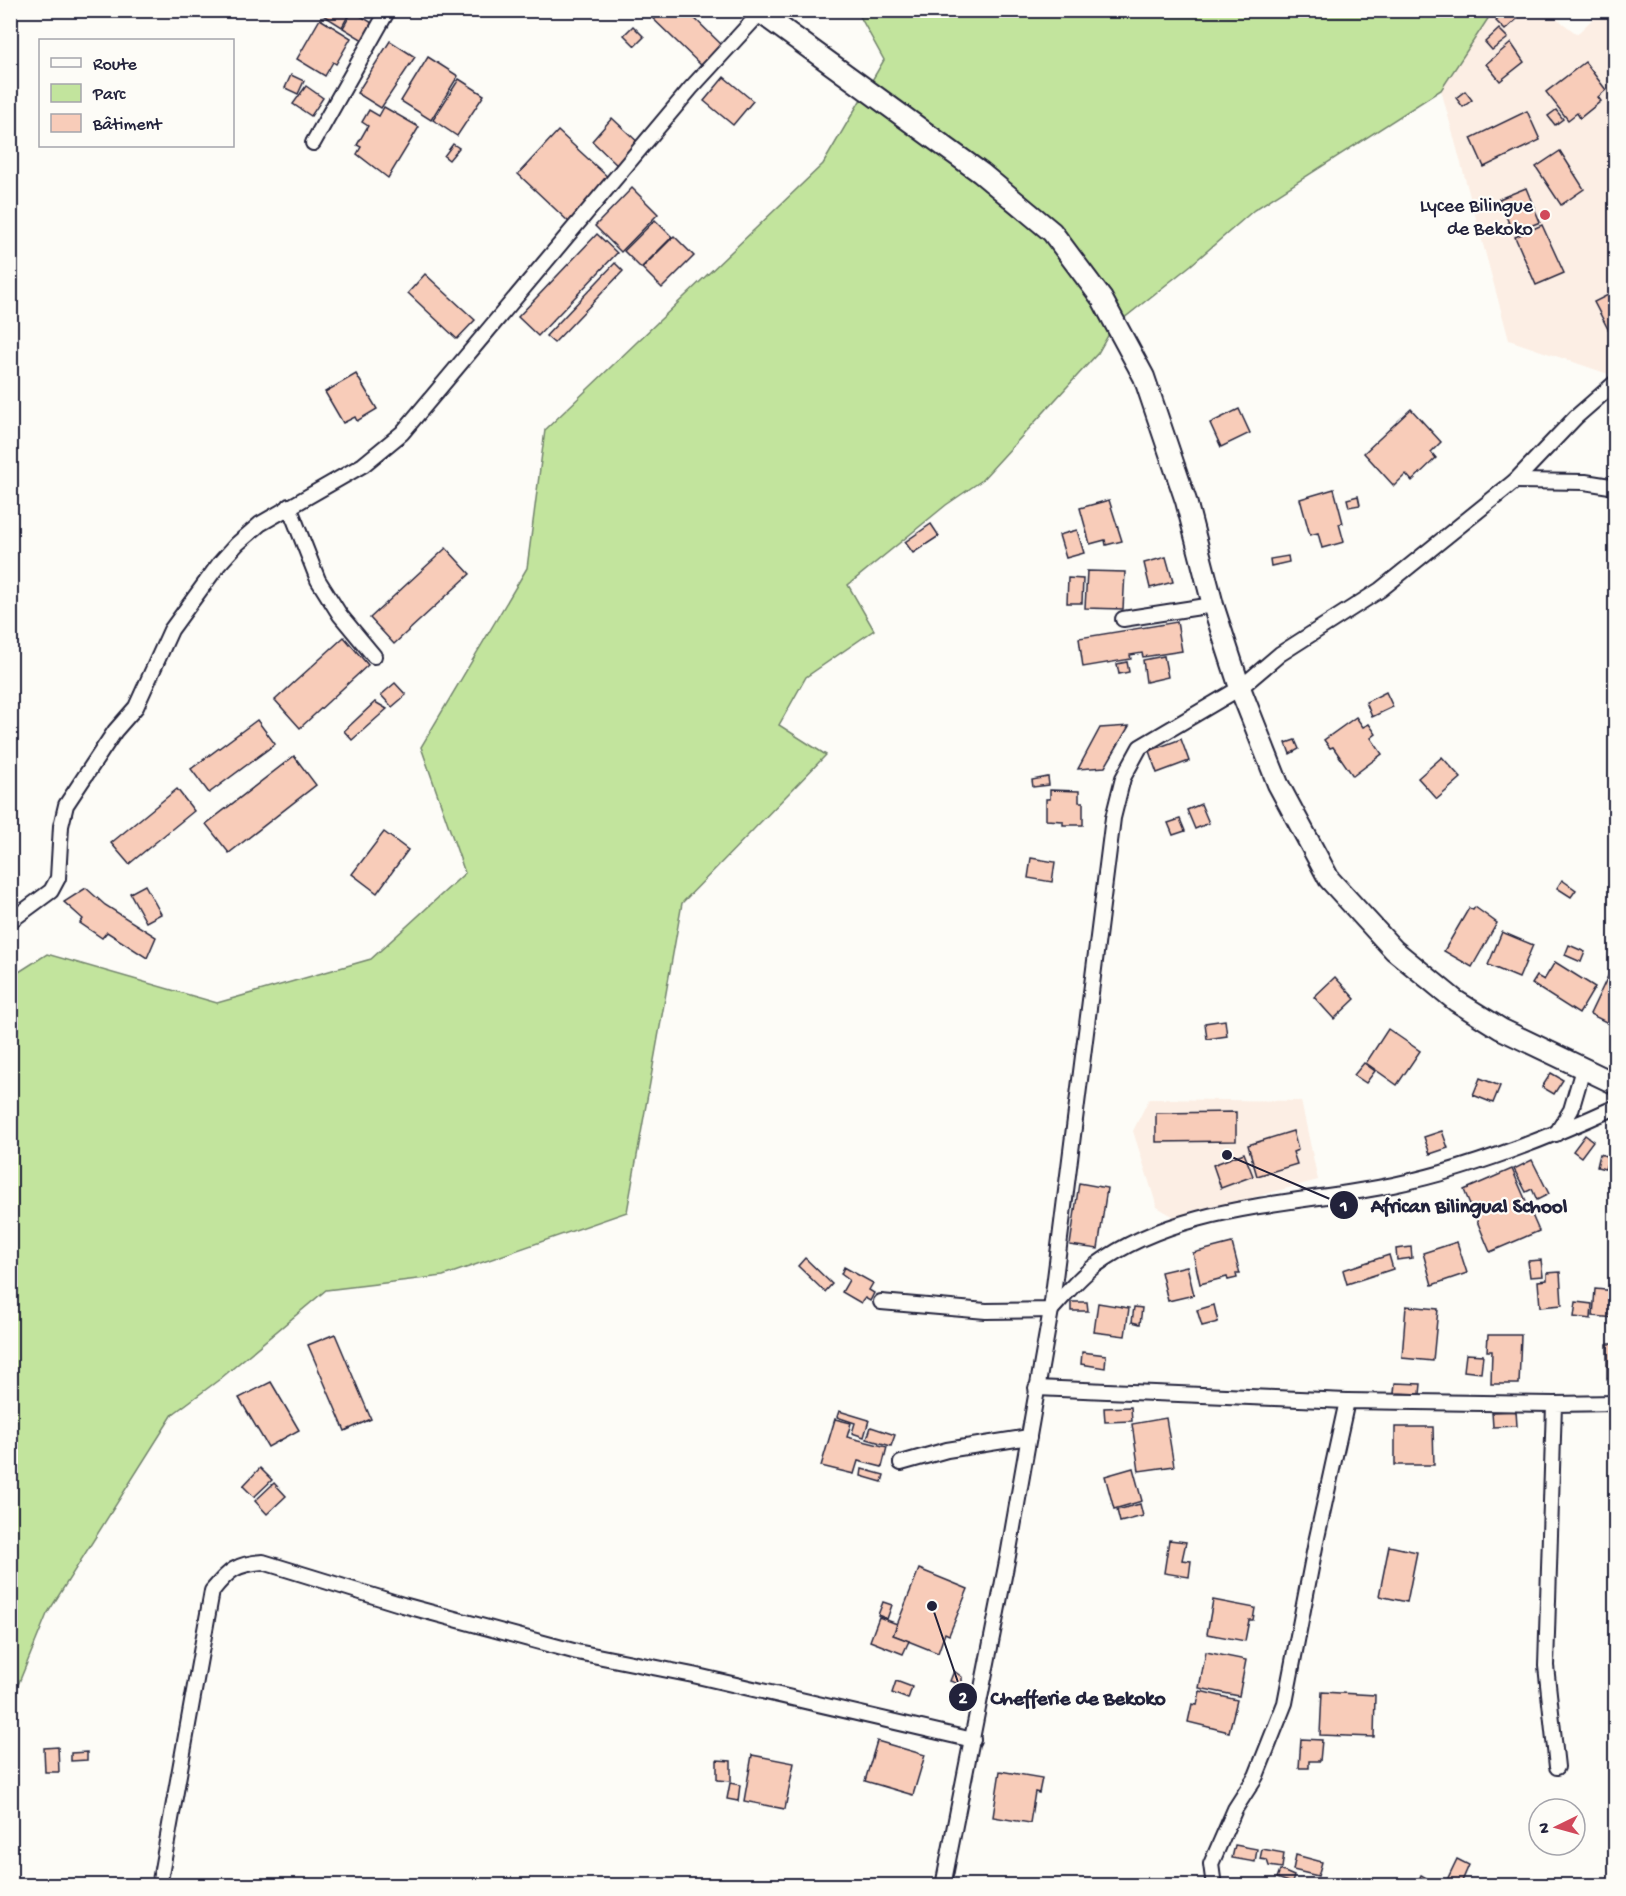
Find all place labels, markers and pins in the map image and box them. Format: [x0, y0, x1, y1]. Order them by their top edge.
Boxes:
place label: Lycee Bilingue de Bekoko [1420, 196, 1534, 242]
marker: Lycee Bilingue de Bekoko [1538, 208, 1552, 222]
callout: African Bilingual School [1329, 1186, 1580, 1225]
callout: Chefferie de Bekoko [948, 1677, 1177, 1716]

